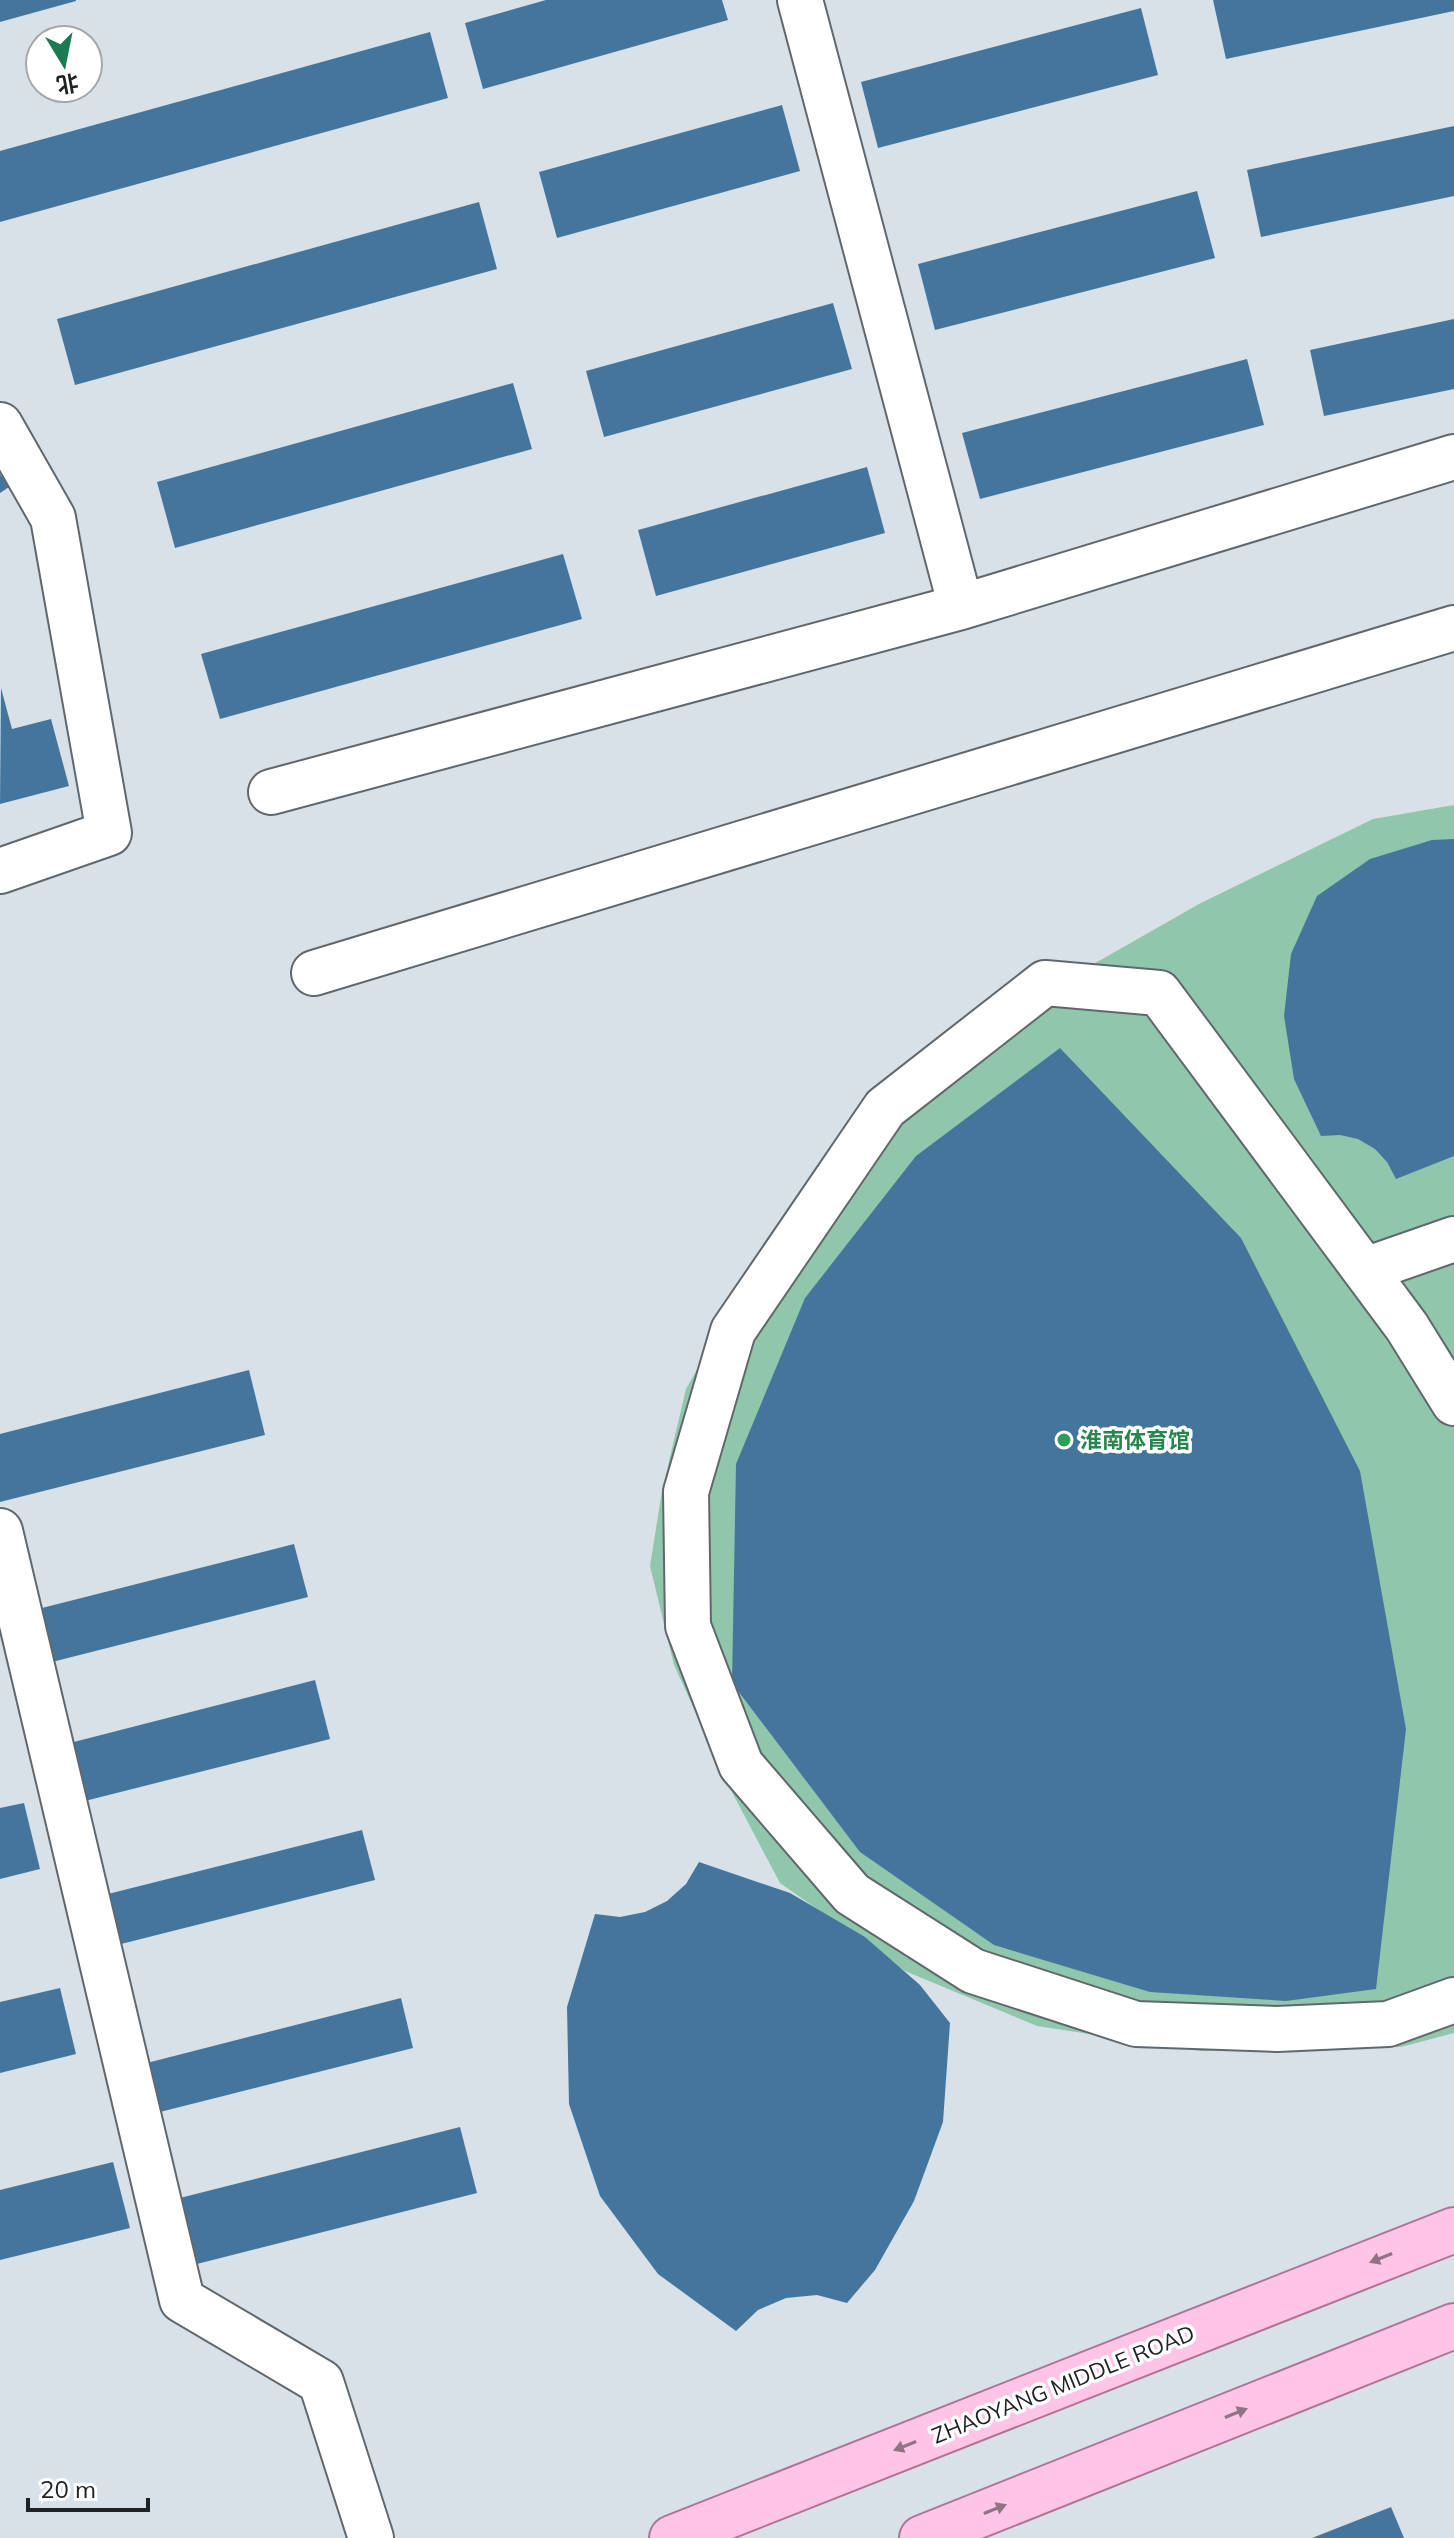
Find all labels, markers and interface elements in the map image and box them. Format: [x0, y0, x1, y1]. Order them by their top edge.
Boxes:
north arrow [24, 24, 104, 104]
text: 北 [54, 68, 81, 99]
place label: 淮南体育馆 [1080, 1426, 1190, 1454]
marker: 淮南体育馆 [1055, 1431, 1073, 1449]
one-way arrow [1369, 2252, 1393, 2265]
street label: ZHAOYANG MIDDLE ROAD [928, 2318, 1198, 2450]
one-way arrow [1224, 2406, 1248, 2419]
one-way arrow [893, 2440, 917, 2453]
scale bar [28, 2462, 148, 2512]
text: 20 m [40, 2474, 96, 2504]
one-way arrow [983, 2502, 1007, 2515]

